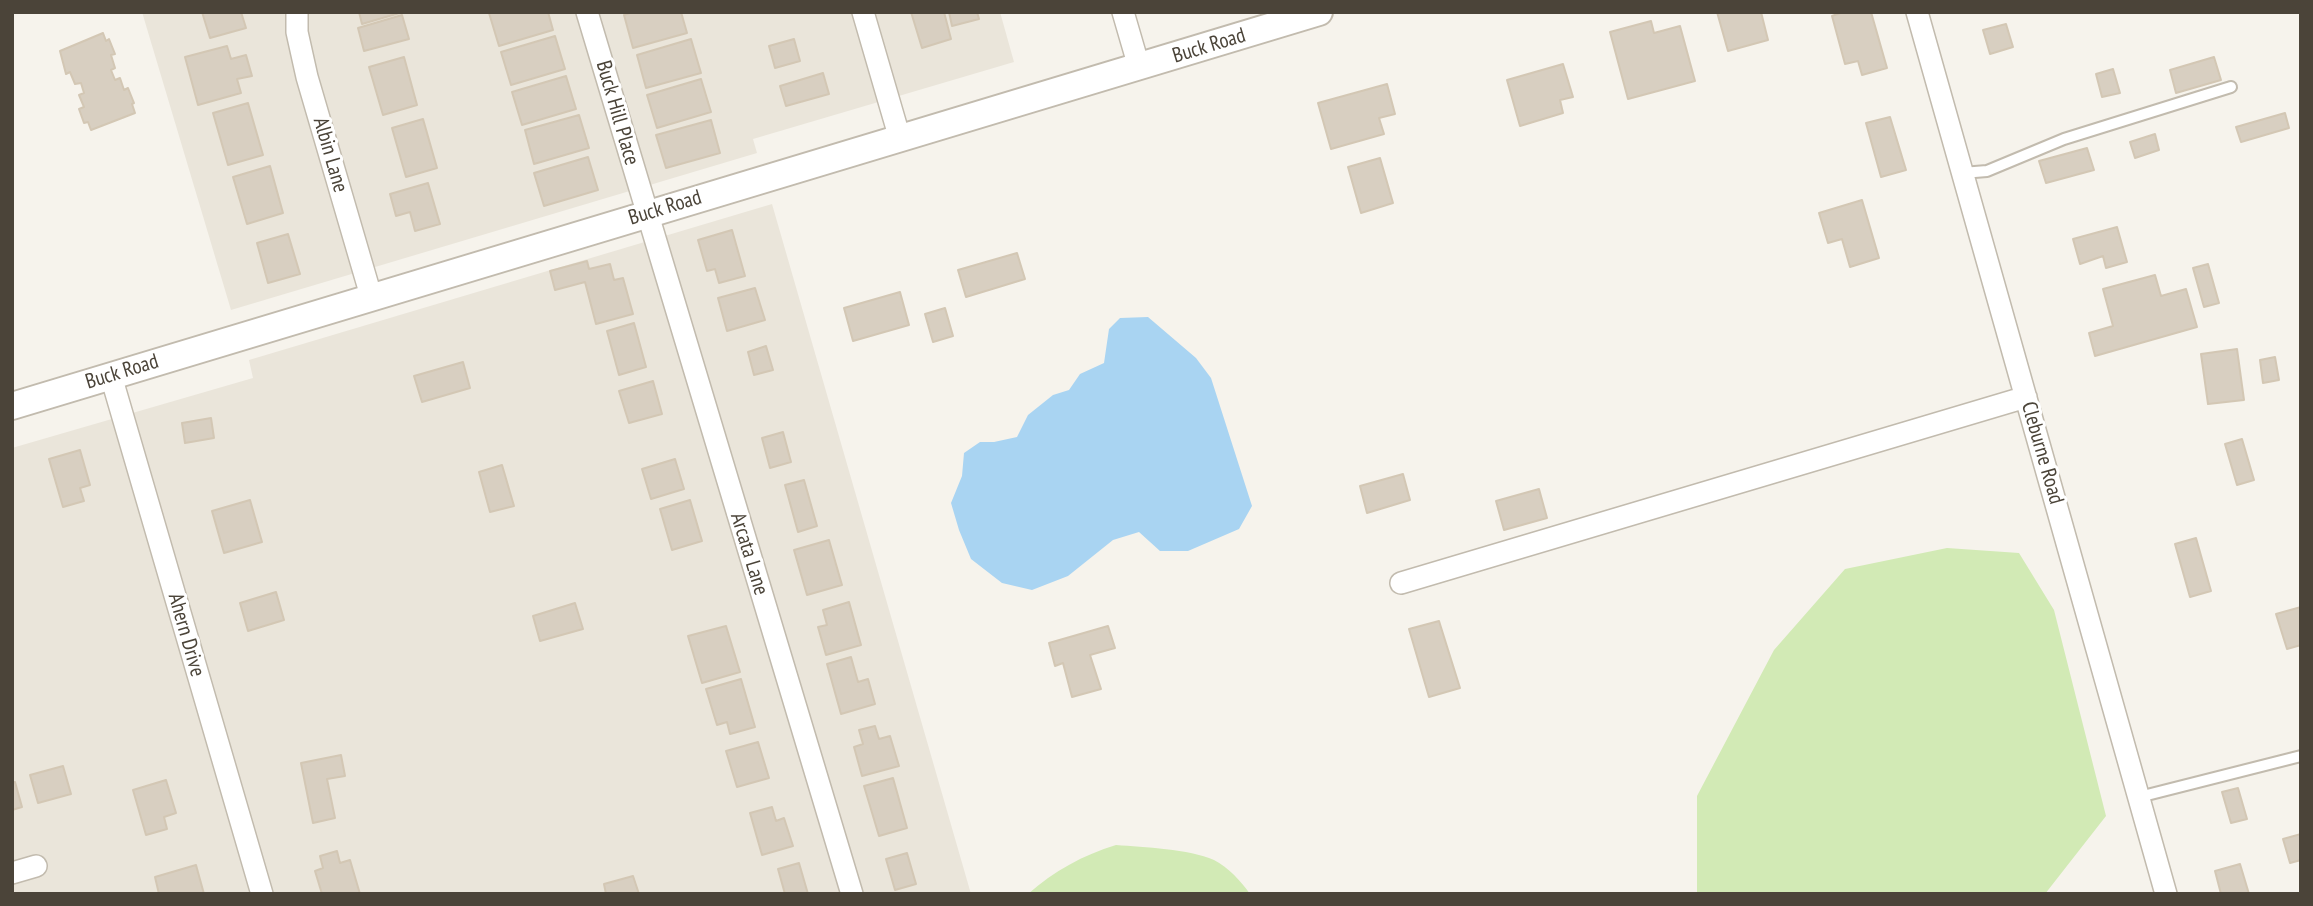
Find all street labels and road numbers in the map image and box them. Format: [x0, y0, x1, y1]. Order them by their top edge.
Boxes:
street label: Buck Road [1169, 23, 1249, 69]
street label: Buck Hill Place [590, 58, 644, 168]
street label: Albin Lane [307, 115, 353, 195]
street label: Buck Road [625, 185, 705, 231]
street label: Buck Road [82, 349, 162, 395]
street label: Cleburne Road [2015, 399, 2069, 507]
street label: Arcata Lane [725, 510, 773, 598]
street label: Ahern Drive [162, 590, 210, 680]

